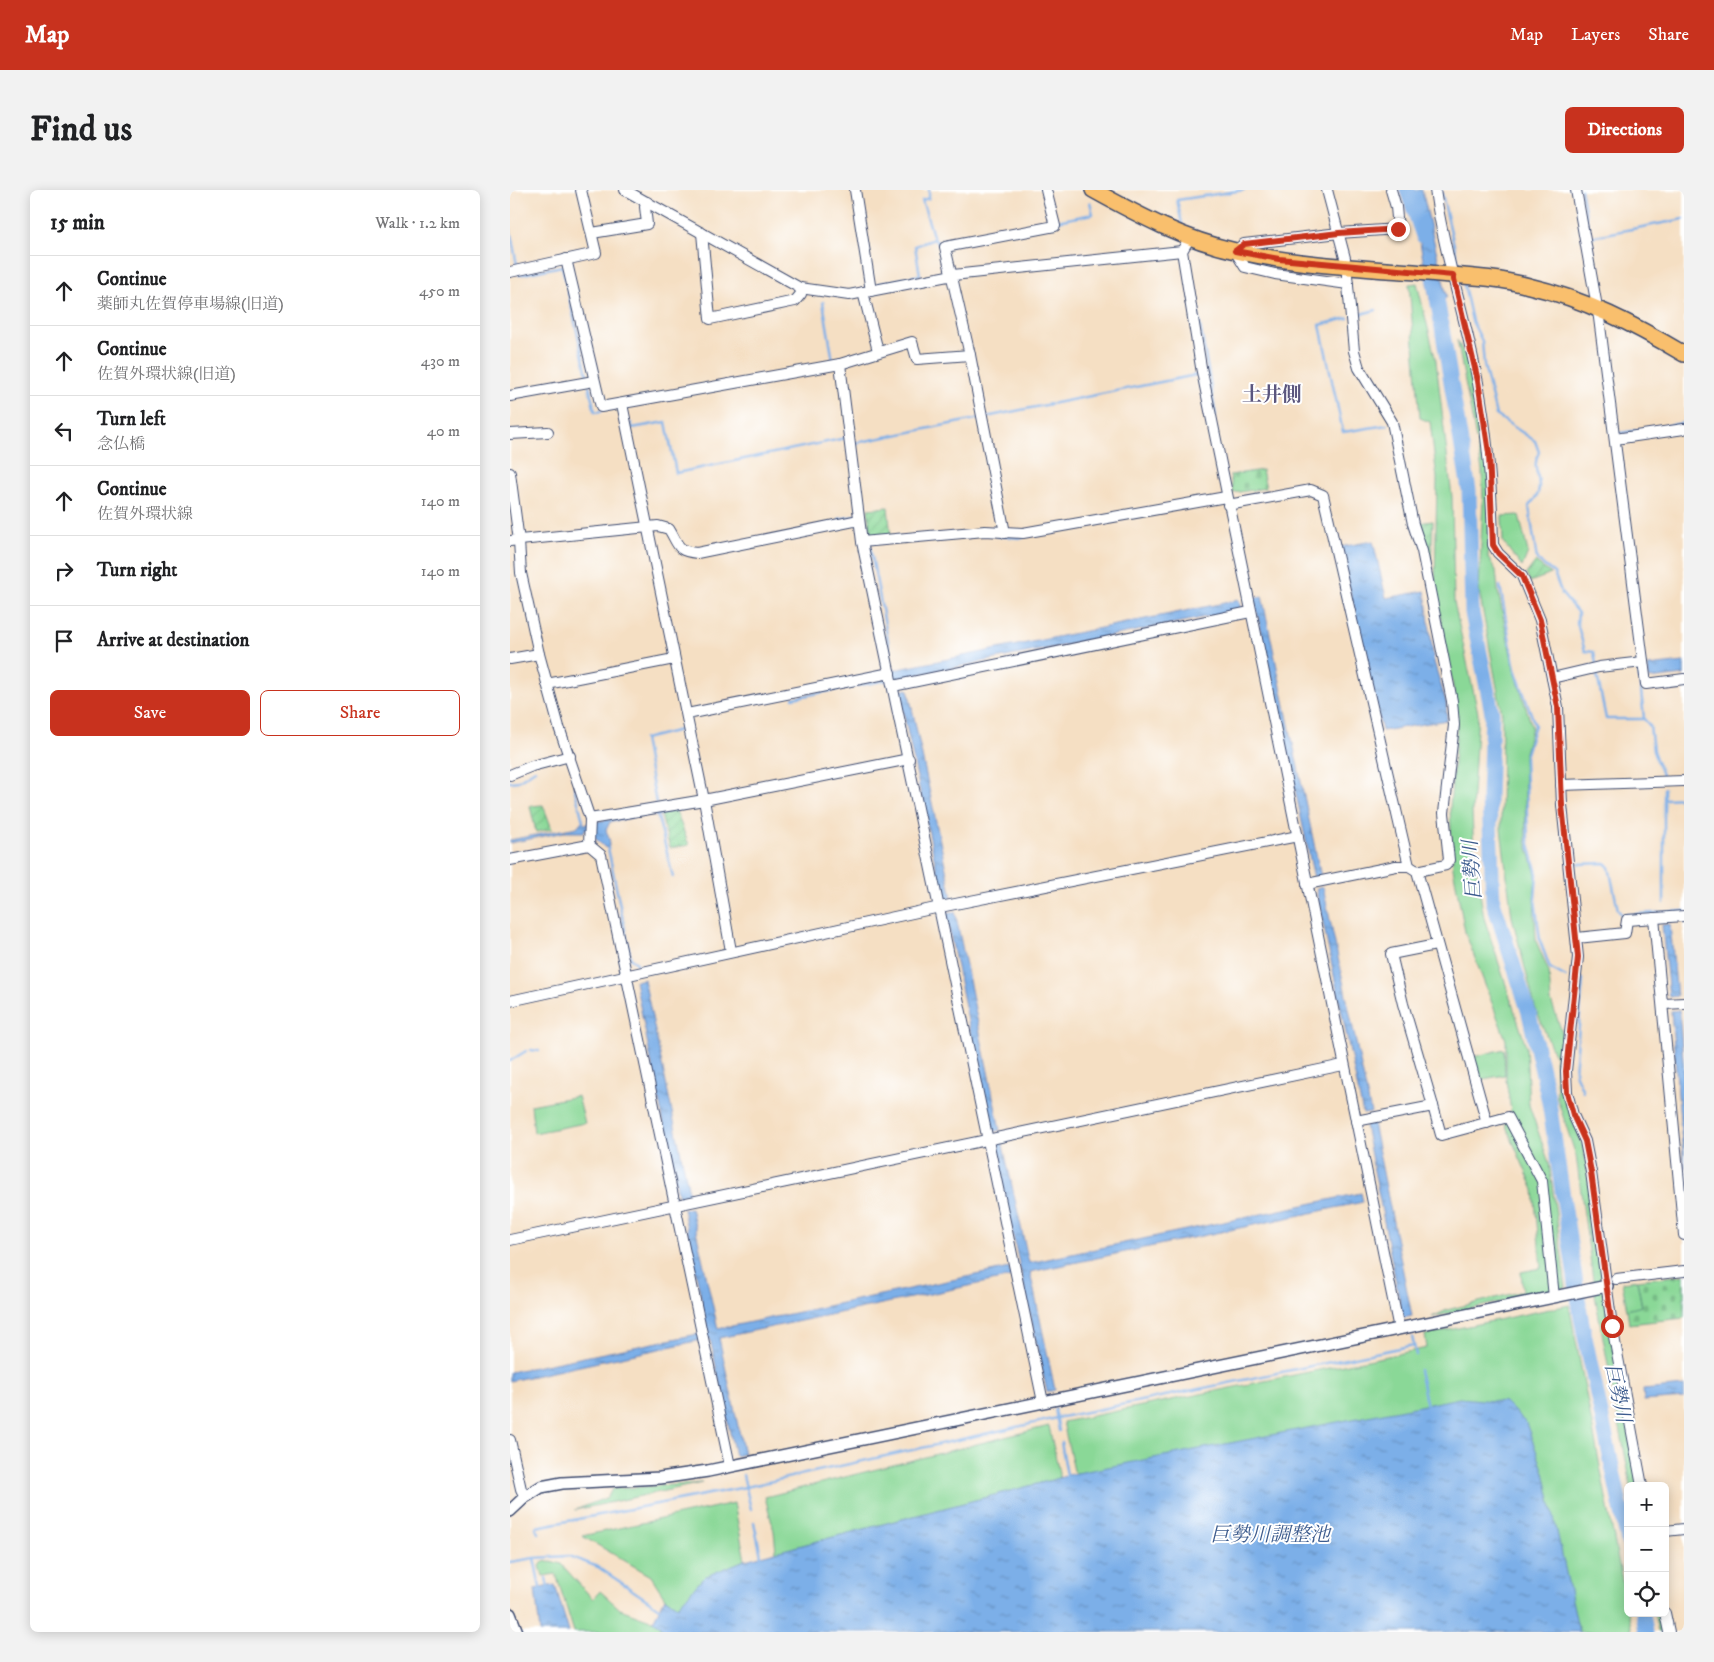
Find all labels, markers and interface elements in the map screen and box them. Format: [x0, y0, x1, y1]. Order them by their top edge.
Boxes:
text: Map [25, 20, 69, 50]
text: Map [1510, 24, 1543, 46]
text: Layers [1571, 24, 1620, 46]
text: Share [1648, 24, 1689, 46]
button: Directions [1565, 107, 1684, 153]
text: Find us [30, 108, 132, 152]
text: 15 min [50, 210, 105, 236]
text: Walk · 1.2 km [375, 213, 460, 233]
route end [1387, 218, 1410, 241]
text: Continue [97, 268, 167, 291]
icon: ahead [50, 277, 78, 305]
text: 450 m [419, 281, 460, 301]
text: 薬師丸佐賀停車場線(旧道) [97, 294, 284, 314]
text: Continue [97, 338, 167, 361]
icon: ahead [50, 347, 78, 375]
text: 430 m [421, 351, 460, 371]
text: 佐賀外環状線(旧道) [97, 364, 236, 384]
district label: 土井側 [1242, 383, 1302, 408]
text: Turn left [97, 408, 166, 431]
icon: left [50, 417, 78, 445]
text: 40 m [427, 421, 460, 441]
text: 念仏橋 [97, 434, 145, 454]
text: Continue [97, 478, 167, 501]
icon: ahead [50, 487, 78, 515]
text: 140 m [421, 491, 460, 511]
text: 佐賀外環状線 [97, 504, 193, 524]
icon: right [50, 557, 78, 585]
text: Turn right [97, 559, 177, 582]
text: 140 m [421, 561, 460, 581]
icon: arrive [50, 627, 78, 655]
text: Arrive at destination [97, 629, 249, 652]
button: Save [50, 690, 250, 736]
button: Share [260, 690, 460, 736]
water label: 巨勢川 [1458, 837, 1488, 901]
route start [1601, 1315, 1624, 1338]
water label: 巨勢川 [1599, 1361, 1636, 1427]
map controls [1624, 1482, 1669, 1617]
button: + [1624, 1482, 1669, 1527]
water label: 巨勢川調整池 [1210, 1523, 1332, 1548]
button: − [1624, 1527, 1669, 1572]
button: locate [1624, 1572, 1669, 1617]

